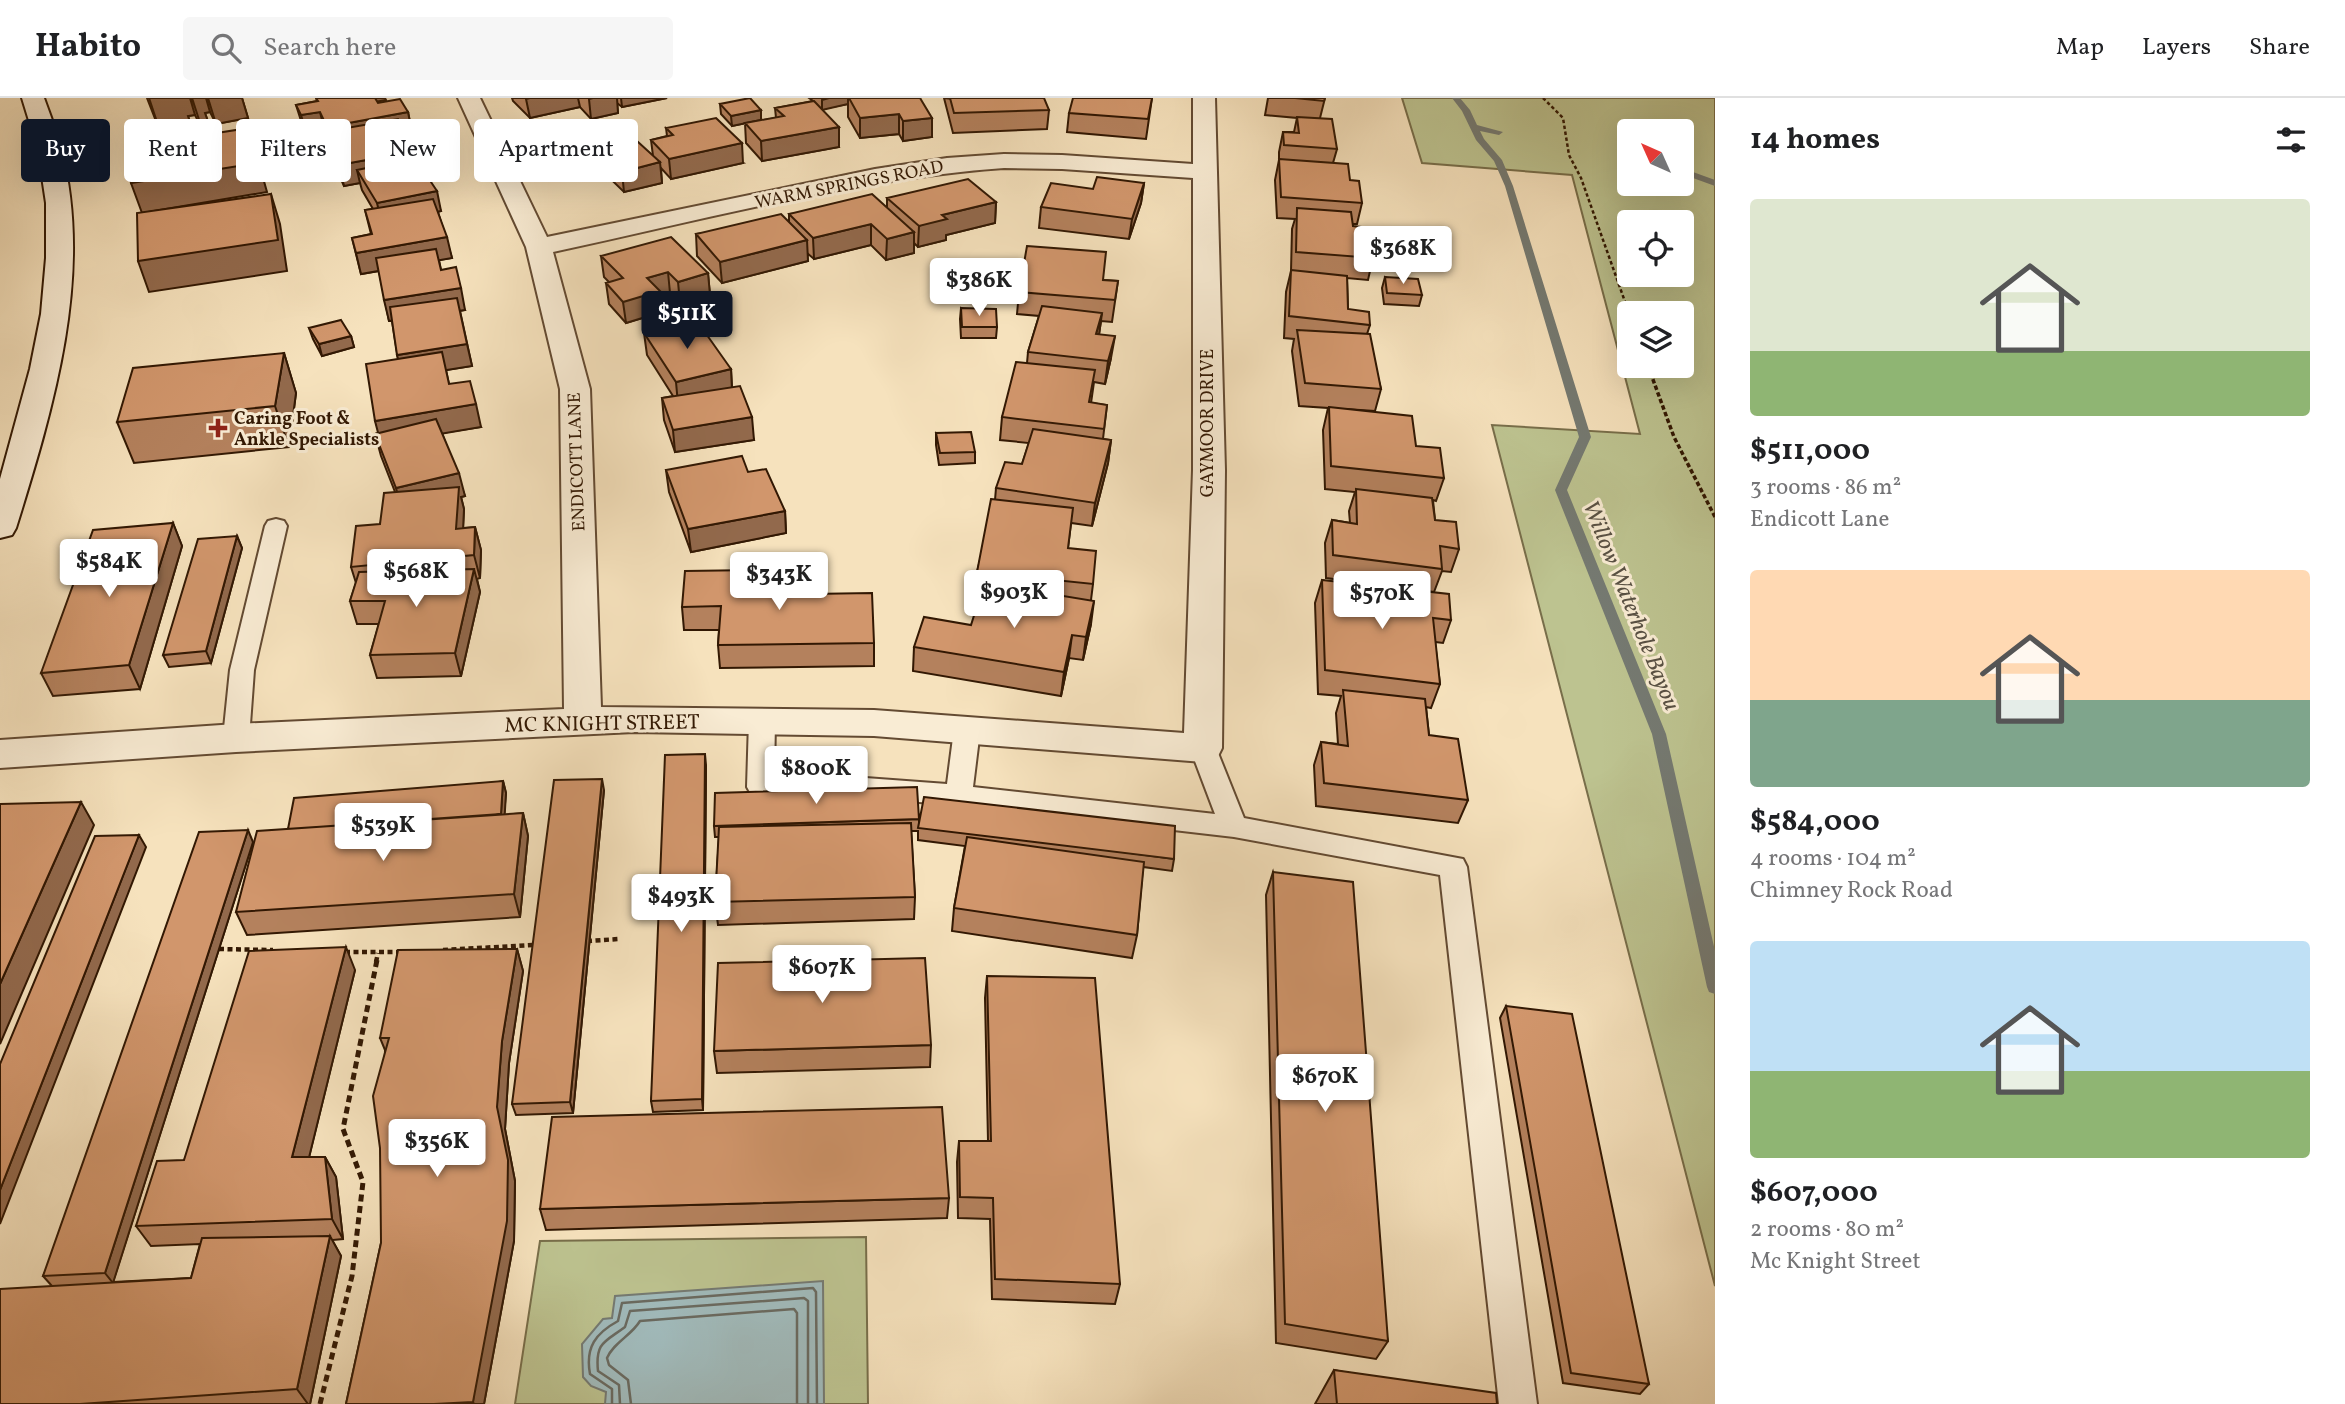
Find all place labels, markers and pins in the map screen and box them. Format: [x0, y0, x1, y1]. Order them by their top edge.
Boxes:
pin: $368K [1354, 226, 1452, 286]
pin: $386K [930, 258, 1028, 318]
pin: $511K [638, 292, 736, 351]
place label: Caring Foot & Ankle Specialists [234, 407, 379, 453]
marker: Caring Foot & Ankle Specialists [208, 418, 228, 438]
pin: $584K [60, 540, 158, 599]
pin: $568K [367, 550, 465, 609]
pin: $343K [730, 552, 828, 612]
pin: $903K [965, 570, 1063, 630]
pin: $570K [1333, 572, 1431, 631]
pin: $800K [767, 746, 865, 806]
pin: $539K [334, 804, 432, 863]
pin: $493K [632, 874, 730, 934]
pin: $607K [773, 946, 871, 1005]
pin: $670K [1276, 1054, 1374, 1114]
pin: $356K [388, 1119, 486, 1179]

